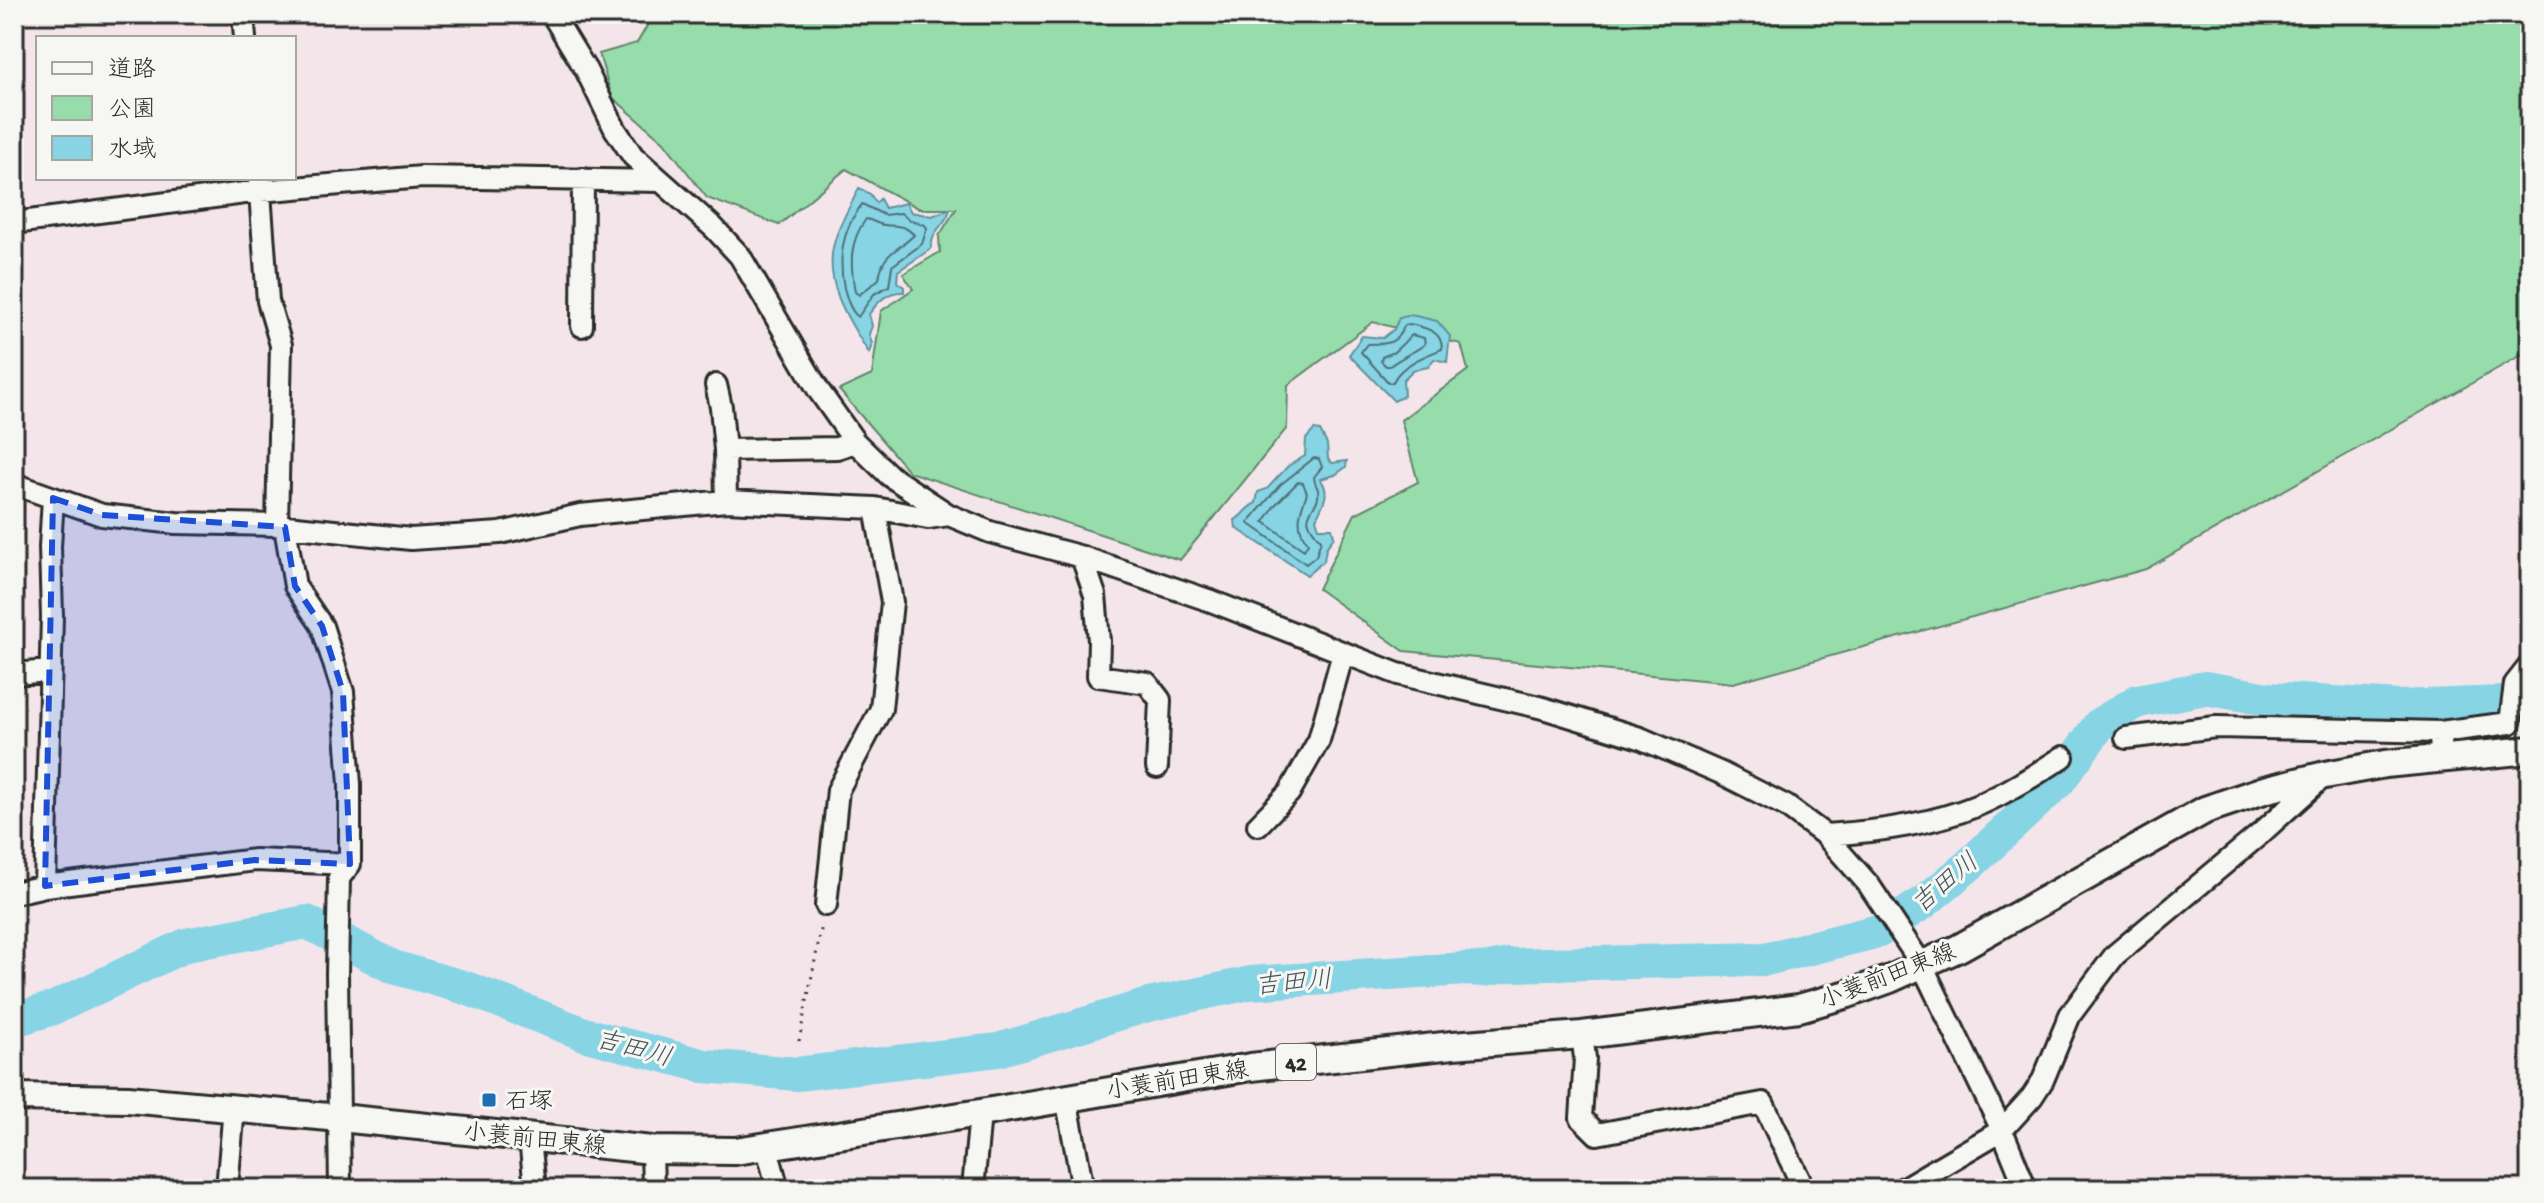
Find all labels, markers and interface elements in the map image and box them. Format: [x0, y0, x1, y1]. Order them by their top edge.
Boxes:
legend [36, 36, 296, 180]
text: 道路 [108, 56, 156, 86]
text: 公園 [108, 97, 156, 126]
text: 水域 [108, 136, 156, 166]
water label: 吉田川 [1906, 848, 1987, 922]
street label: 小蓑前田東線 [1815, 938, 1961, 1018]
water label: 吉田川 [1253, 966, 1334, 1004]
water label: 吉田川 [591, 1025, 675, 1076]
road number: 42 [1276, 1044, 1316, 1080]
street label: 小蓑前田東線 [1104, 1056, 1251, 1108]
place label: 石塚 [505, 1089, 553, 1118]
marker: 石塚 [480, 1091, 498, 1109]
street label: 小蓑前田東線 [462, 1119, 608, 1163]

